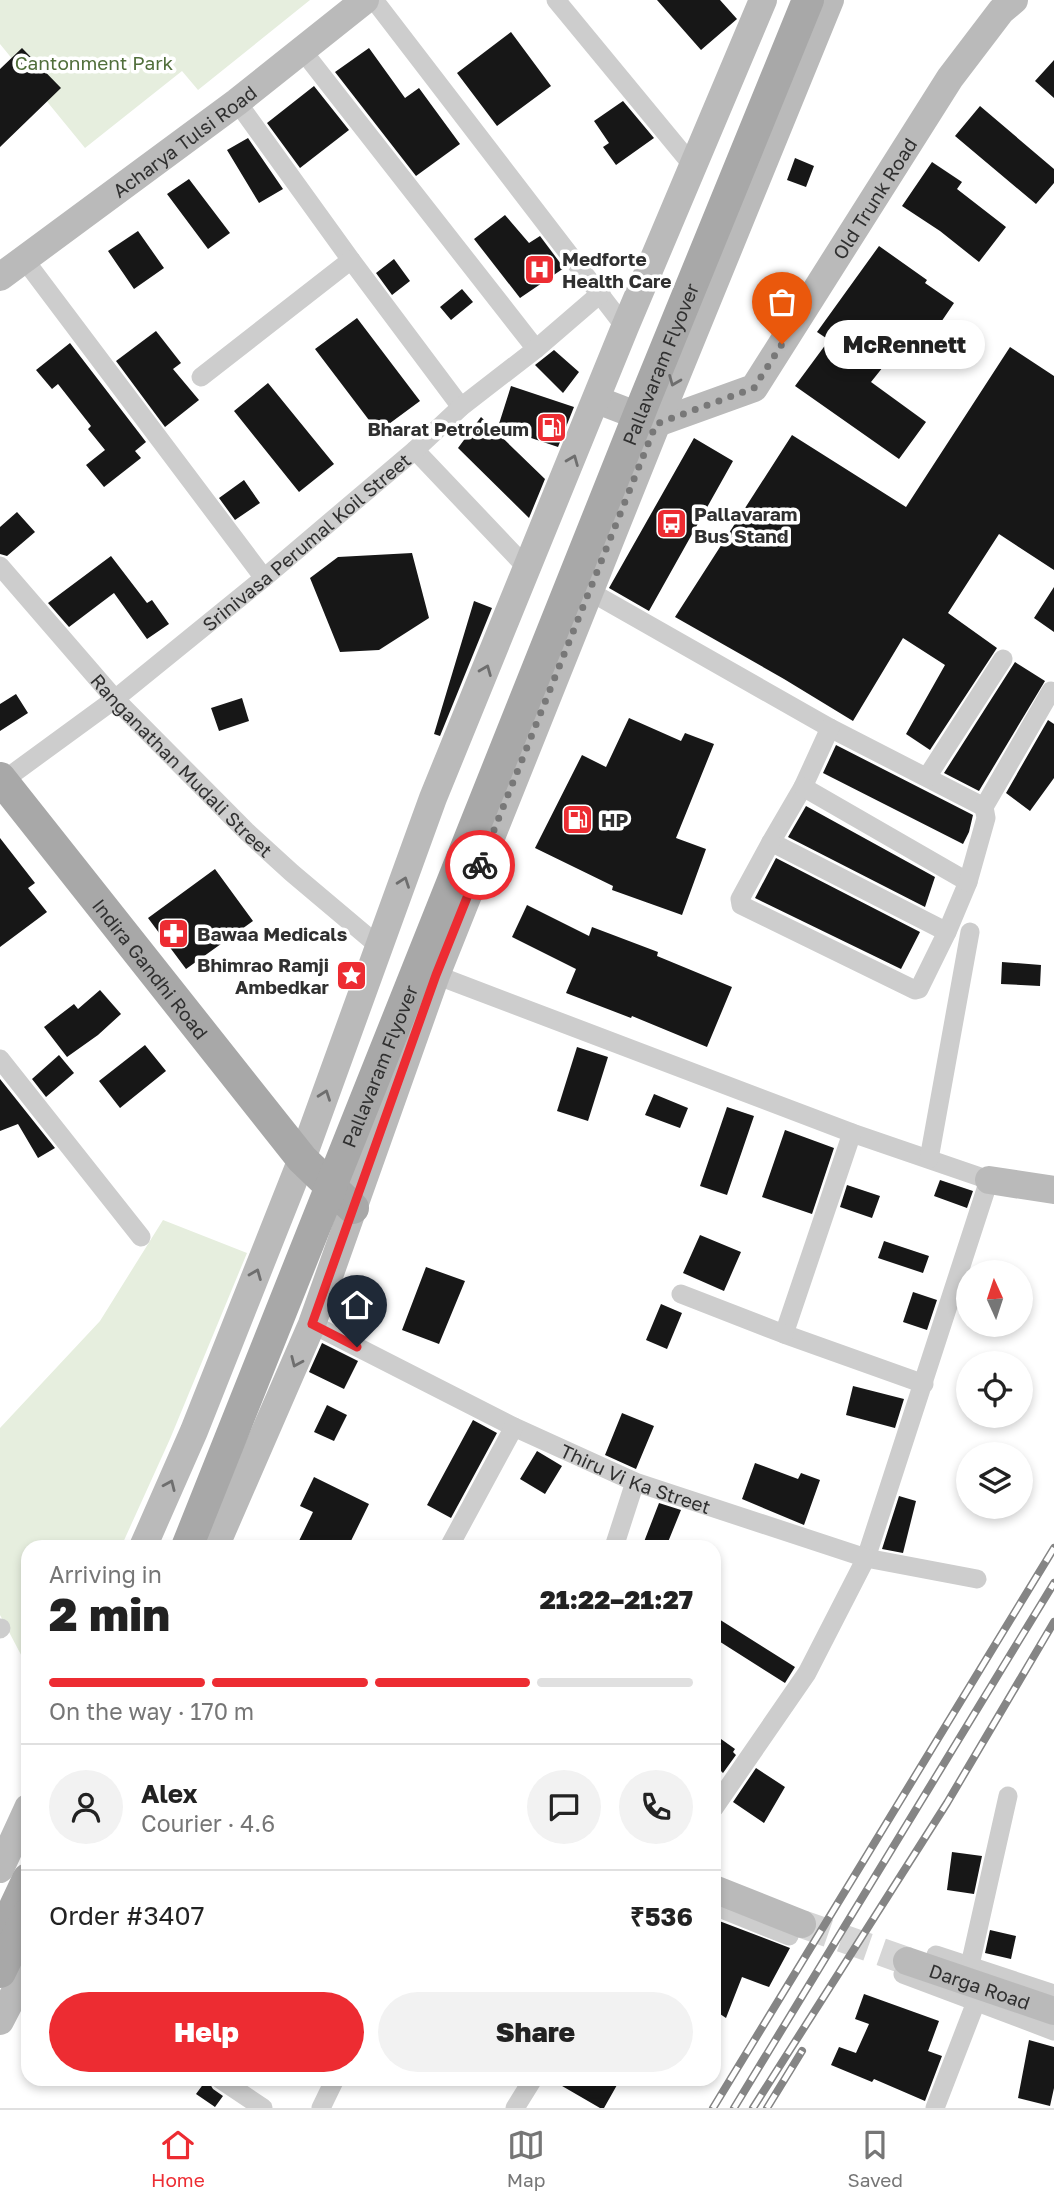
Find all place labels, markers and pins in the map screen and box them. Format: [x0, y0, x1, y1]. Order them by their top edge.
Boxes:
place label: Medforte Health Care [562, 247, 671, 292]
hospital icon: Medforte Health Care [522, 252, 556, 286]
pin [752, 272, 812, 344]
callout: McRennett [824, 320, 985, 368]
fuel station icon: Bharat Petroleum [535, 411, 569, 445]
place label: Bharat Petroleum [367, 417, 529, 440]
place label: Pallavaram Bus Stand [694, 502, 797, 547]
bus stop icon: Pallavaram Bus Stand [654, 507, 688, 541]
fuel station icon: HP [561, 802, 595, 836]
place label: HP [601, 808, 628, 831]
pharmacy icon: Bawaa Medicals [157, 916, 191, 950]
place label: Bawaa Medicals [197, 922, 348, 945]
place label: Bhimrao Ramji Ambedkar [197, 953, 330, 998]
place icon: Bhimrao Ramji Ambedkar [335, 958, 369, 992]
pin [327, 1275, 387, 1347]

